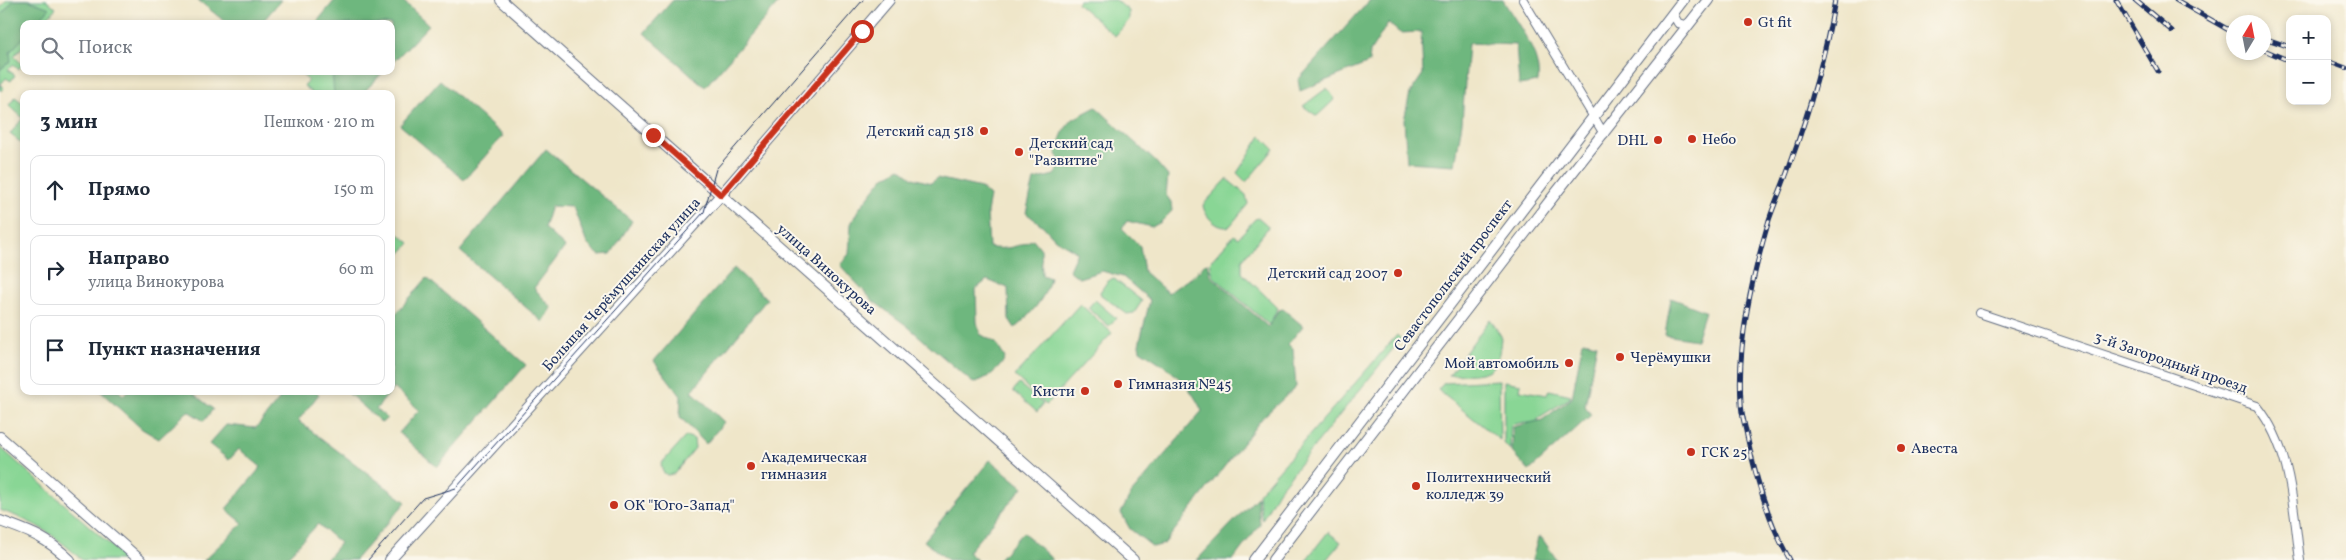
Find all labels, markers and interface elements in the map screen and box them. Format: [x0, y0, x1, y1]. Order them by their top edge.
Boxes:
place label: Gt fit [1758, 13, 1792, 34]
north arrow [2226, 15, 2271, 60]
map controls [2286, 15, 2331, 105]
button: + [2286, 15, 2331, 60]
marker: Gt fit [1742, 16, 1754, 28]
search box [20, 20, 395, 75]
route start [851, 20, 874, 43]
icon: search [38, 34, 66, 62]
text: Поиск [78, 35, 132, 61]
button: − [2286, 60, 2331, 105]
text: 3 мин [40, 108, 98, 137]
text: Пешком · 210 m [263, 112, 375, 134]
place label: Детский сад 518 [866, 122, 974, 143]
route end [642, 124, 665, 147]
marker: Детский сад 518 [978, 125, 990, 137]
place label: Небо [1702, 130, 1736, 151]
place label: DHL [1617, 131, 1649, 152]
marker: Небо [1686, 133, 1698, 145]
place label: Детский сад "Развитие" [1029, 134, 1114, 172]
marker: DHL [1652, 134, 1664, 146]
marker: Детский сад "Развитие" [1013, 146, 1025, 158]
icon: ahead [41, 176, 69, 204]
text: Прямо [88, 177, 150, 203]
text: 150 m [333, 179, 374, 201]
street label: Большая Черёмушкинская улица [538, 193, 706, 377]
street label: Севастопольский проспект [1390, 195, 1519, 356]
street label: улица Винокурова [771, 219, 881, 321]
text: Направо [88, 246, 170, 272]
icon: right [41, 256, 69, 284]
text: 60 m [339, 259, 374, 281]
place label: Детский сад 2007 [1267, 264, 1388, 285]
marker: Детский сад 2007 [1392, 267, 1404, 279]
text: улица Винокурова [88, 272, 225, 294]
street label: 3-й Загородный проезд [2091, 327, 2250, 400]
icon: arrive [41, 336, 69, 364]
text: Пункт назначения [88, 337, 261, 363]
place label: Черёмушки [1630, 348, 1711, 369]
marker: Черёмушки [1614, 351, 1626, 363]
place label: Мой автомобиль [1444, 354, 1559, 375]
marker: Мой автомобиль [1563, 357, 1575, 369]
place label: Гимназия №45 [1128, 375, 1232, 396]
marker: Гимназия №45 [1112, 378, 1124, 390]
place label: Кисти [1032, 382, 1075, 403]
marker: Кисти [1079, 385, 1091, 397]
place label: Авеста [1911, 439, 1958, 460]
marker: Авеста [1895, 442, 1907, 454]
place label: ГСК 25 [1701, 443, 1748, 464]
marker: ГСК 25 [1685, 446, 1697, 458]
place label: Академическая гимназия [761, 448, 867, 486]
marker: Академическая гимназия [745, 460, 757, 472]
place label: Политехнический колледж 39 [1426, 468, 1551, 506]
marker: Политехнический колледж 39 [1410, 480, 1422, 492]
place label: ОК "Юго-Запад" [624, 496, 735, 517]
marker: ОК "Юго-Запад" [608, 499, 620, 511]

